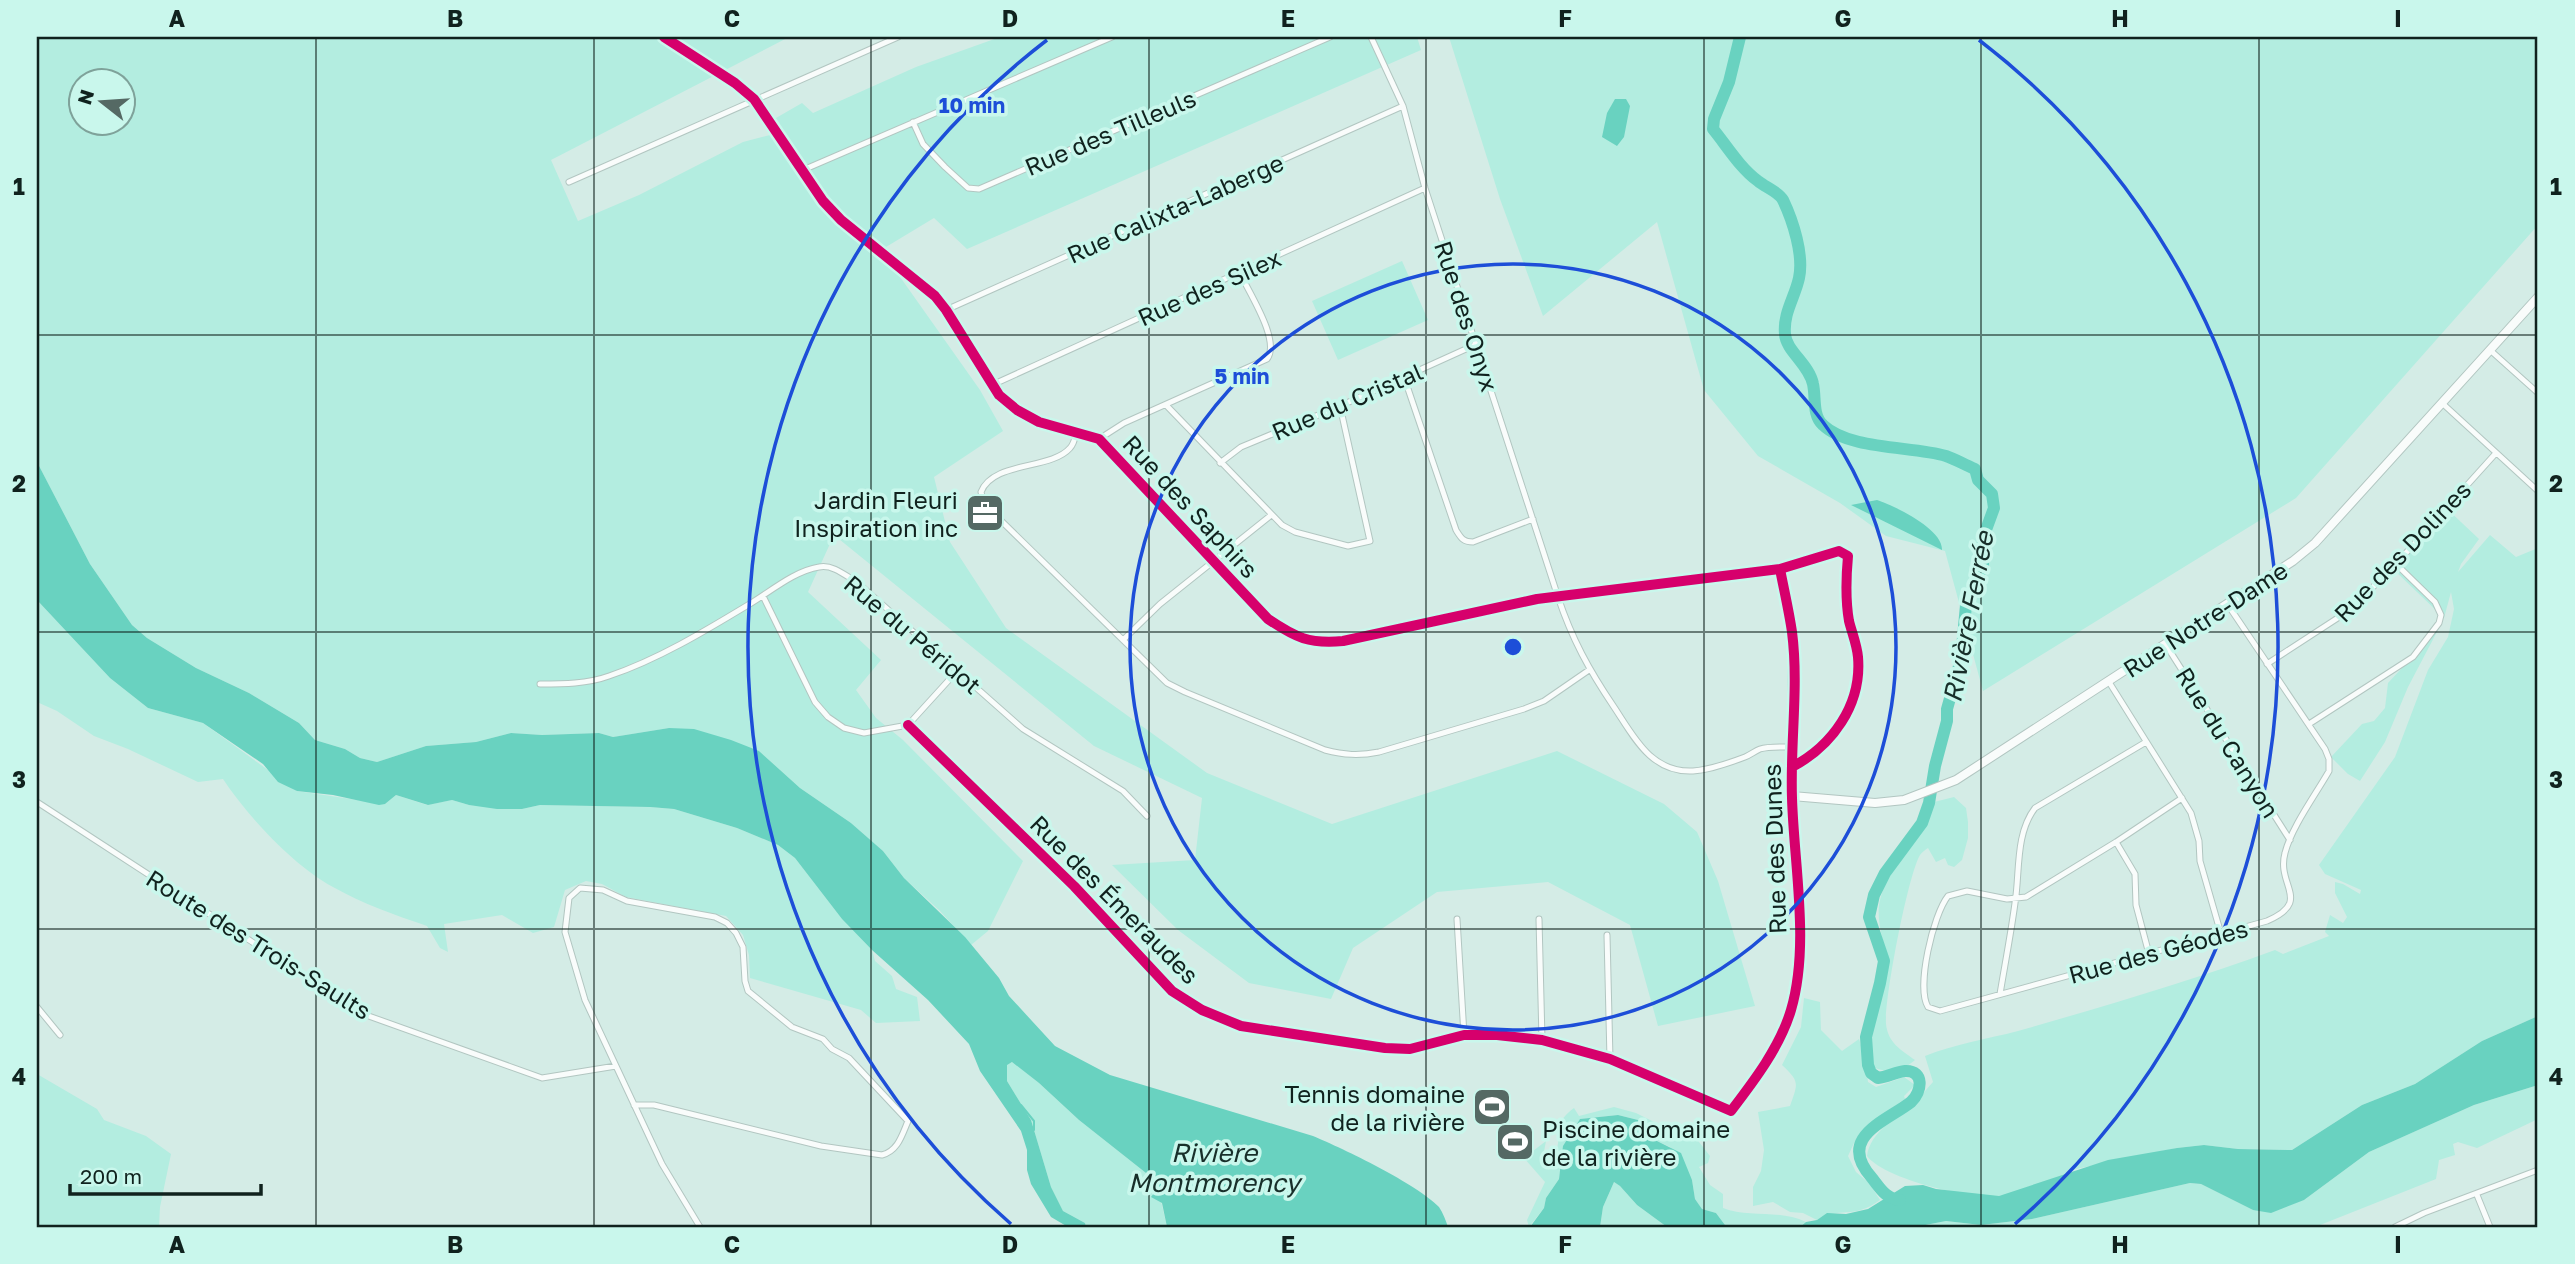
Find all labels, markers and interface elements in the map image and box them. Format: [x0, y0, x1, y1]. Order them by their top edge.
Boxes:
text: A [169, 4, 186, 32]
text: B [447, 4, 463, 32]
text: C [724, 4, 740, 32]
text: D [1002, 4, 1018, 32]
text: E [1281, 4, 1295, 32]
text: F [1558, 4, 1572, 32]
text: G [1835, 4, 1851, 32]
text: H [2111, 4, 2129, 32]
text: I [2394, 4, 2402, 32]
north arrow [66, 66, 136, 136]
street label: Rue des Tilleuls [1020, 83, 1200, 181]
text: N [72, 87, 98, 107]
text: 10 min [939, 92, 1005, 118]
street label: Rue Calixta-Laberge [1062, 147, 1288, 269]
text: 1 [13, 172, 25, 200]
text: 1 [2550, 172, 2562, 200]
street label: Rue des Onyx [1429, 237, 1505, 395]
street label: Rue des Silex [1133, 243, 1285, 331]
street label: Rue du Cristal [1267, 356, 1427, 446]
text: 5 min [1215, 363, 1269, 389]
street label: Rue des Saphirs [1117, 429, 1265, 583]
text: 2 [12, 469, 26, 497]
text: 2 [2549, 469, 2563, 497]
street label: Rue des Dolines [2328, 475, 2476, 627]
place label: Jardin Fleuri Inspiration inc [794, 485, 958, 542]
office icon: Jardin Fleuri Inspiration inc [964, 492, 1006, 534]
water label: Rivière Ferrée [1936, 527, 2000, 705]
street label: Rue Notre-Dame [2117, 555, 2293, 683]
street label: Rue du Péridot [839, 568, 987, 700]
centre of rings [1501, 635, 1525, 659]
street label: Rue du Canyon [2170, 661, 2286, 823]
street label: Rue des Dunes [1757, 763, 1791, 935]
text: 3 [12, 765, 26, 793]
text: 3 [2549, 765, 2563, 793]
street label: Rue des Émeraudes [1025, 809, 1205, 989]
street label: Route des Trois-Saults [141, 863, 377, 1025]
street label: Rue des Géodes [2065, 913, 2251, 989]
text: 4 [12, 1062, 26, 1090]
text: 4 [2549, 1062, 2563, 1090]
place label: Tennis domaine de la rivière [1285, 1079, 1465, 1136]
sports icon: Tennis domaine de la rivière [1471, 1086, 1513, 1128]
place label: Piscine domaine de la rivière [1542, 1114, 1730, 1171]
sports icon: Piscine domaine de la rivière [1494, 1121, 1536, 1163]
water label: Rivière Montmorency [1128, 1137, 1303, 1198]
scale bar [70, 1152, 261, 1196]
text: 200 m [80, 1163, 142, 1189]
text: A [169, 1230, 186, 1258]
text: B [447, 1230, 463, 1258]
text: C [724, 1230, 740, 1258]
text: D [1002, 1230, 1018, 1258]
text: E [1281, 1230, 1295, 1258]
text: F [1558, 1230, 1572, 1258]
text: G [1835, 1230, 1851, 1258]
text: H [2111, 1230, 2129, 1258]
text: I [2394, 1230, 2402, 1258]

